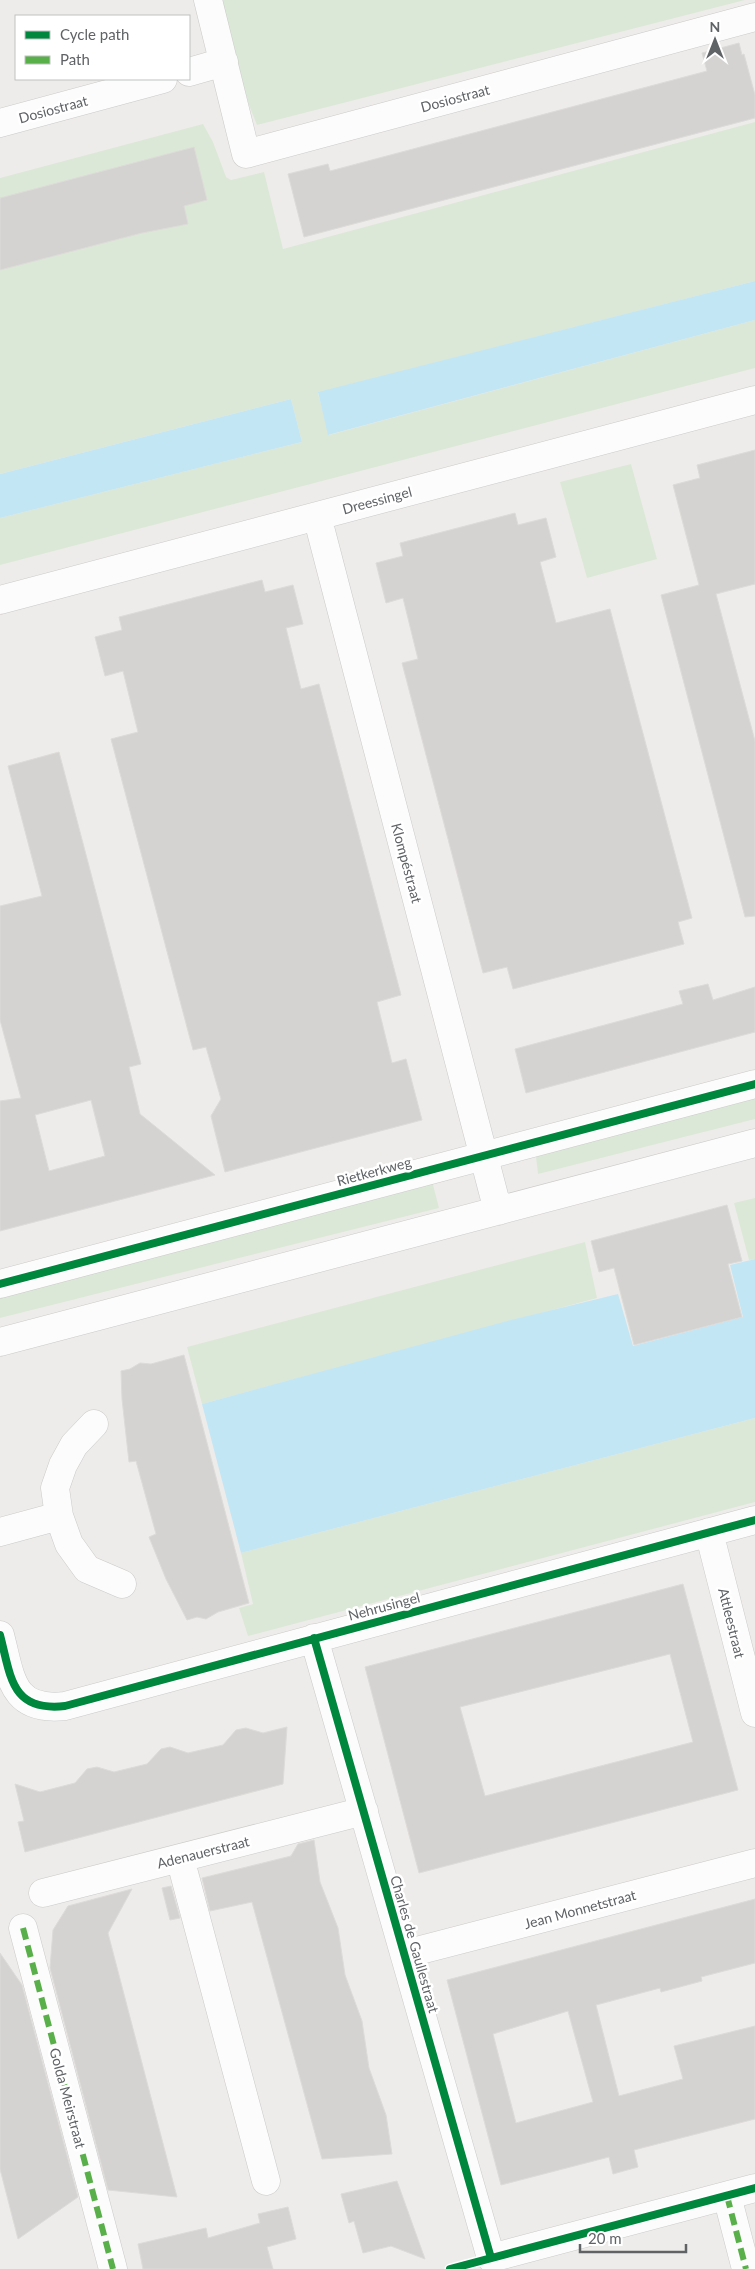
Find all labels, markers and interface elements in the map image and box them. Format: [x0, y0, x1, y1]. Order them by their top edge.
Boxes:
legend [15, 15, 190, 80]
north arrow [690, 15, 740, 65]
text: N [710, 18, 720, 35]
text: Cycle path [60, 25, 129, 43]
text: Path [60, 50, 90, 68]
street label: Dosiostraat [419, 81, 491, 115]
street label: Dosiostraat [17, 92, 89, 126]
street label: Dreessingel [340, 483, 414, 517]
street label: Klompéstraat [388, 821, 426, 905]
street label: Rietkerkweg [335, 1153, 413, 1189]
street label: Attleestraat [715, 1586, 749, 1660]
street label: Nehrusingel [346, 1588, 422, 1624]
street label: Adenauerstraat [155, 1832, 251, 1872]
street label: Charles de Gaullestraat [387, 1873, 443, 2015]
street label: Jean Monnetstraat [522, 1886, 638, 1932]
street label: Golda Meirstraat [46, 2046, 90, 2150]
scale bar [580, 2222, 686, 2254]
text: 20 m [588, 2229, 622, 2247]

